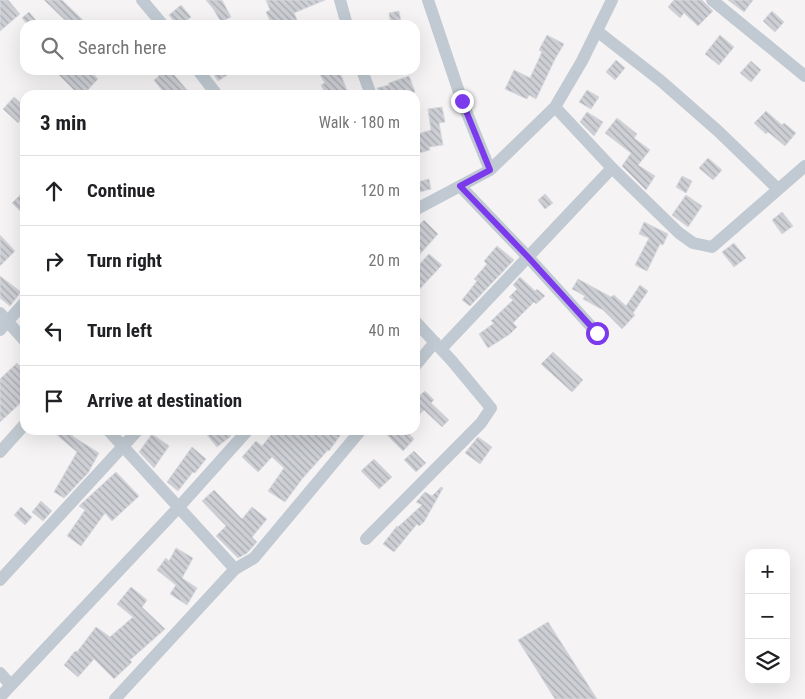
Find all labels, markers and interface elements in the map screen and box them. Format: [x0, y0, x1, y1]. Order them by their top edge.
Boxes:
search box [20, 20, 420, 75]
icon: search [38, 34, 66, 62]
text: Search here [78, 36, 166, 59]
route end [451, 90, 474, 113]
text: 3 min [40, 111, 87, 135]
text: Walk · 180 m [319, 113, 400, 132]
icon: ahead [40, 177, 68, 205]
text: Continue [87, 179, 155, 202]
text: 120 m [361, 181, 400, 200]
icon: right [40, 247, 68, 275]
text: Turn right [87, 249, 162, 272]
text: 20 m [368, 251, 400, 270]
icon: left [40, 317, 68, 345]
text: Turn left [87, 319, 152, 342]
text: 40 m [368, 321, 400, 340]
route start [586, 322, 609, 345]
icon: arrive [40, 387, 68, 415]
text: Arrive at destination [87, 389, 242, 412]
map controls [745, 549, 790, 684]
button: + [745, 549, 790, 594]
button: − [745, 594, 790, 639]
button: layers [745, 639, 790, 684]

